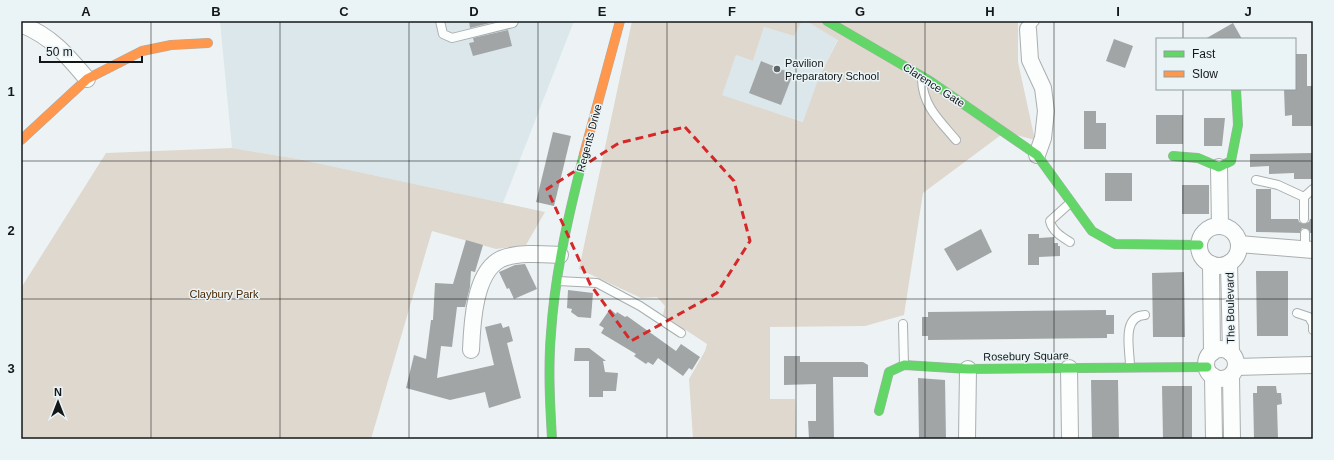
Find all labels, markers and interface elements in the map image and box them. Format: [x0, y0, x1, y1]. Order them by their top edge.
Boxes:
text: A [81, 4, 91, 19]
text: B [211, 4, 221, 19]
text: C [339, 4, 349, 19]
text: D [469, 4, 479, 19]
text: E [598, 4, 607, 19]
text: F [728, 4, 736, 19]
text: G [855, 4, 865, 19]
text: H [985, 4, 995, 19]
text: I [1116, 4, 1120, 19]
text: J [1244, 4, 1252, 19]
scale bar [40, 38, 142, 64]
legend [1156, 38, 1296, 90]
text: 50 m [46, 45, 73, 59]
text: Fast [1192, 47, 1216, 61]
place label: Pavilion Preparatory School [785, 57, 879, 82]
street label: Clarence Gate [901, 61, 967, 109]
marker: Pavilion Preparatory School [772, 64, 782, 74]
text: Slow [1192, 67, 1218, 81]
text: 1 [7, 84, 15, 99]
street label: Regents Drive [574, 103, 604, 173]
text: 2 [7, 223, 15, 238]
street label: The Boulevard [1223, 272, 1237, 344]
park label: Claybury Park [189, 288, 259, 300]
street label: Rosebury Square [983, 349, 1069, 363]
text: 3 [7, 361, 15, 376]
north arrow [38, 382, 78, 422]
text: N [54, 386, 62, 398]

